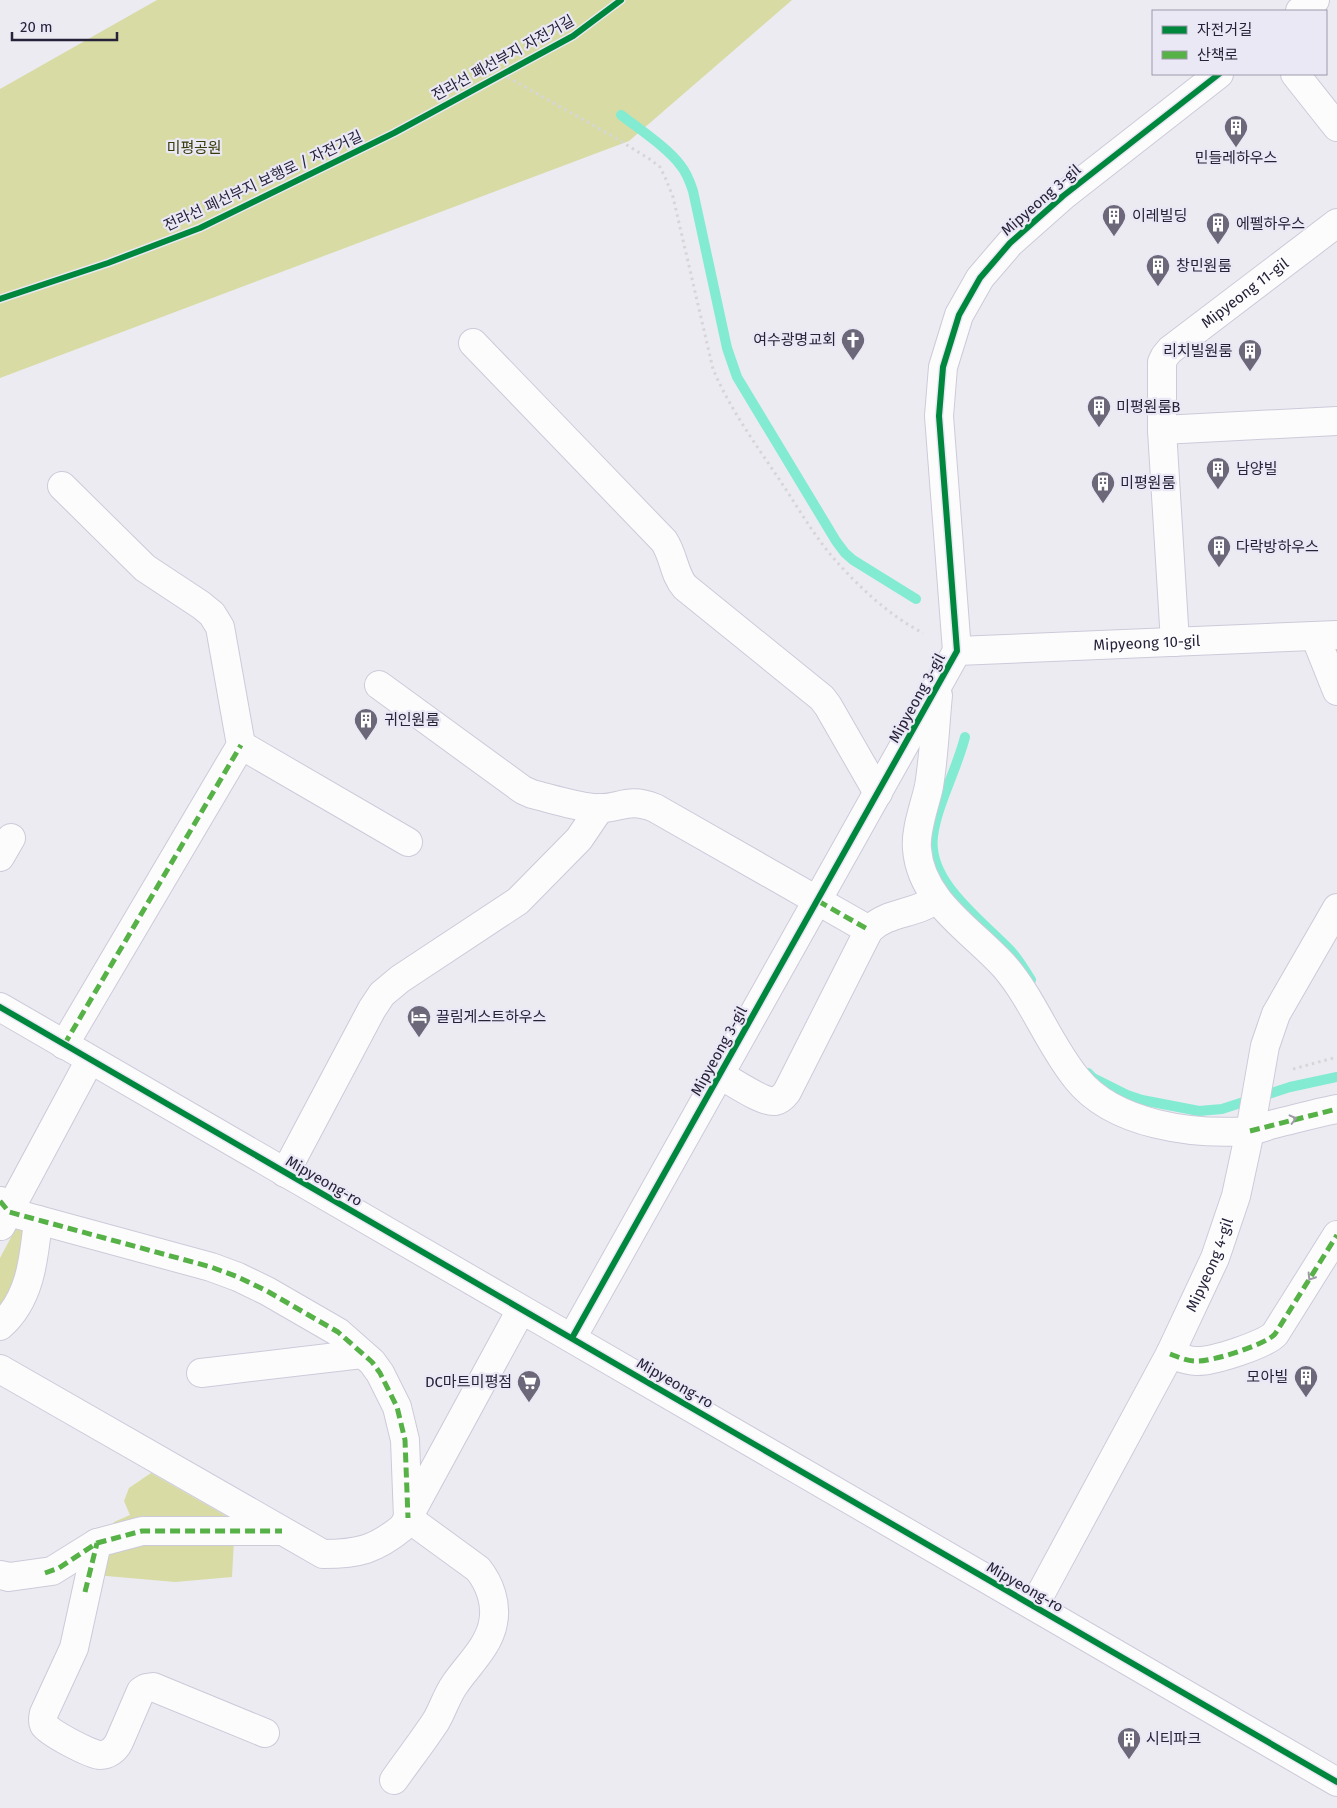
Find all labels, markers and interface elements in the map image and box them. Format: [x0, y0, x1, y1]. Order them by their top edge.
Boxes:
scale bar [12, 10, 118, 42]
legend [1152, 10, 1327, 75]
street label: 전라선 폐선부지 자전거길 [429, 11, 577, 105]
text: 20 m [20, 18, 53, 36]
text: 자전거길 [1197, 21, 1252, 39]
text: 산책로 [1197, 46, 1238, 64]
building icon: 민들레하우스 [1223, 114, 1249, 148]
street label: 전라선 폐선부지 보행로 / 자전거길 [161, 127, 365, 235]
park label: 미평공원 [166, 139, 222, 157]
place label: 민들레하우스 [1195, 149, 1278, 167]
street label: Mipyeong 3-gil [998, 160, 1085, 239]
building icon: 이레빌딩 [1101, 203, 1127, 237]
place label: 이레빌딩 [1132, 207, 1187, 225]
building icon: 에펠하우스 [1205, 211, 1231, 245]
place label: 에펠하우스 [1236, 215, 1305, 233]
building icon: 창민원룸 [1145, 253, 1171, 287]
street label: Mipyeong 11-gil [1198, 254, 1293, 332]
place label: 창민원룸 [1176, 257, 1231, 275]
church icon: 여수광명교회 [840, 327, 866, 361]
place label: 여수광명교회 [753, 331, 836, 349]
building icon: 리치빌원룸 [1237, 338, 1263, 372]
place label: 리치빌원룸 [1163, 342, 1232, 360]
building icon: 미평원룸B [1086, 394, 1112, 428]
place label: 미평원룸B [1116, 398, 1180, 416]
building icon: 남양빌 [1205, 456, 1231, 490]
place label: 남양빌 [1236, 460, 1277, 478]
building icon: 미평원룸 [1090, 470, 1116, 504]
place label: 미평원룸 [1120, 474, 1175, 492]
building icon: 다락방하우스 [1206, 534, 1232, 568]
place label: 다락방하우스 [1236, 538, 1319, 556]
street label: Mipyeong 10-gil [1093, 632, 1201, 654]
street label: Mipyeong 3-gil [885, 650, 949, 746]
building icon: 귀인원룸 [353, 707, 379, 741]
place label: 귀인원룸 [384, 711, 439, 729]
street label: Mipyeong 3-gil [687, 1003, 751, 1099]
hotel icon: 끌림게스트하우스 [406, 1004, 432, 1038]
place label: 끌림게스트하우스 [436, 1008, 547, 1026]
one-way arrow [1289, 1115, 1297, 1125]
street label: Mipyeong-ro [282, 1152, 366, 1210]
street label: Mipyeong 4-gil [1182, 1215, 1237, 1315]
one-way arrow [1308, 1271, 1317, 1280]
street label: Mipyeong-ro [633, 1354, 717, 1412]
building icon: 모아빌 [1293, 1364, 1319, 1398]
place label: 모아빌 [1247, 1368, 1288, 1386]
supermarket icon: DC마트미평점 [516, 1369, 542, 1403]
place label: DC마트미평점 [425, 1373, 512, 1391]
street label: Mipyeong-ro [983, 1558, 1067, 1616]
building icon: 시티파크 [1116, 1726, 1142, 1760]
place label: 시티파크 [1146, 1730, 1201, 1748]

